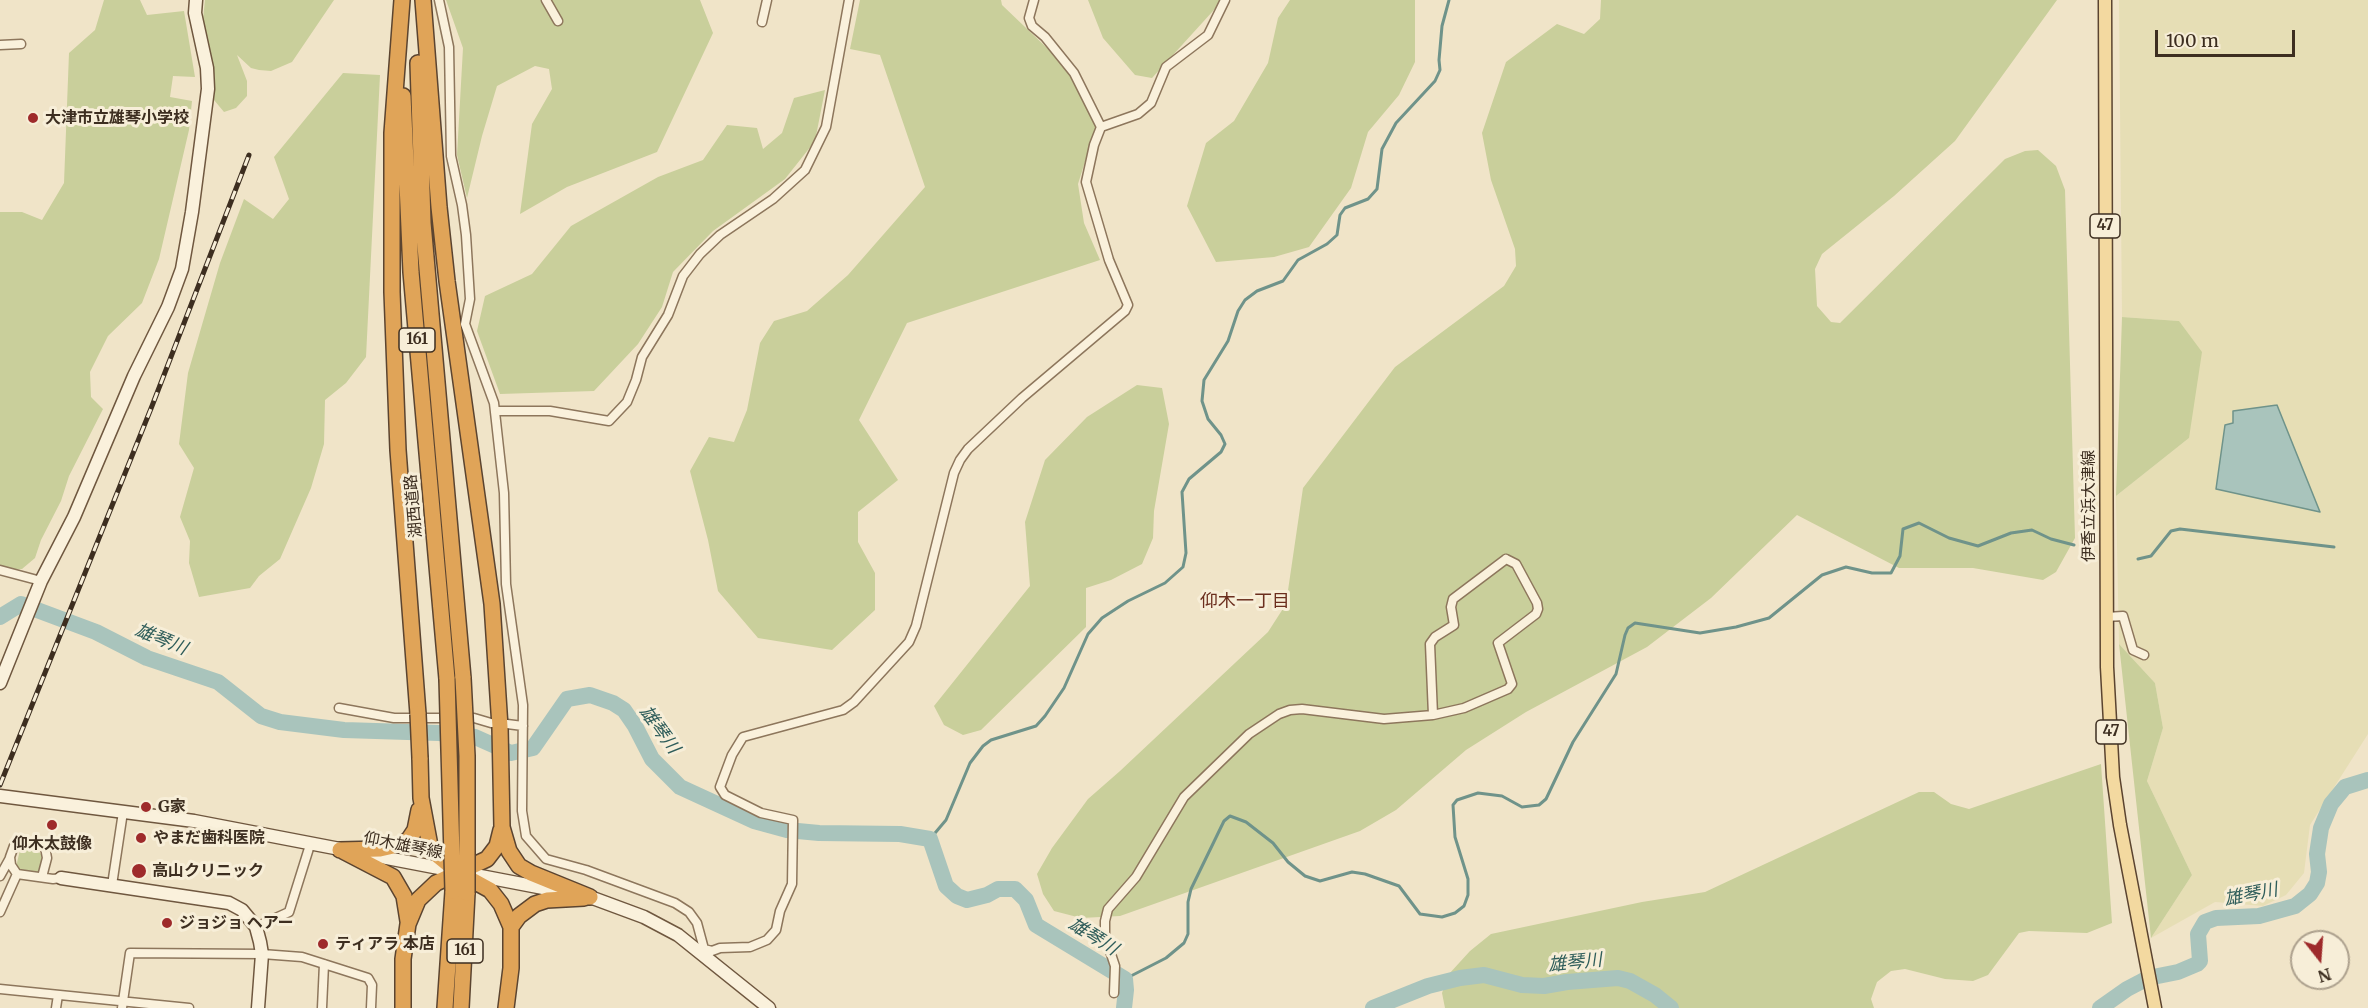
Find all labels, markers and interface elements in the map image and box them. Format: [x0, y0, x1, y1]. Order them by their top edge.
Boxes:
scale bar [2158, 18, 2298, 56]
text: 100 m [2166, 29, 2219, 52]
place label: 大津市立雄琴小学校 [45, 108, 189, 128]
marker: 大津市立雄琴小学校 [26, 111, 40, 125]
road number: 47 [2090, 214, 2120, 238]
road number: 161 [399, 328, 435, 352]
street label: 伊香立浜大津線 [2079, 450, 2099, 562]
street label: 湖西道路 [402, 473, 426, 539]
district label: 仰木一丁目 [1200, 591, 1290, 613]
water label: 雄琴川 [132, 620, 190, 660]
water label: 雄琴川 [634, 702, 684, 758]
road number: 47 [2096, 720, 2126, 744]
place label: G家 [158, 797, 186, 817]
marker: G家 [139, 800, 153, 814]
marker: 仰木太鼓像 [45, 818, 59, 832]
place label: やまだ歯科医院 [153, 828, 265, 848]
street label: 仰木雄琴線 [362, 829, 444, 863]
marker: やまだ歯科医院 [134, 831, 148, 845]
place label: 仰木太鼓像 [12, 834, 92, 854]
place label: 高山クリニック [152, 861, 264, 881]
marker: 高山クリニック [130, 862, 148, 880]
water label: 雄琴川 [2222, 879, 2280, 911]
place label: ジョジョ ヘアー [179, 913, 294, 933]
water label: 雄琴川 [1064, 914, 1122, 960]
marker: ジョジョ ヘアー [160, 916, 174, 930]
north arrow [2290, 930, 2350, 990]
place label: ティアラ 本店 [335, 934, 435, 954]
marker: ティアラ 本店 [316, 937, 330, 951]
road number: 161 [447, 939, 483, 963]
water label: 雄琴川 [1547, 949, 1603, 977]
text: N [2316, 964, 2334, 987]

